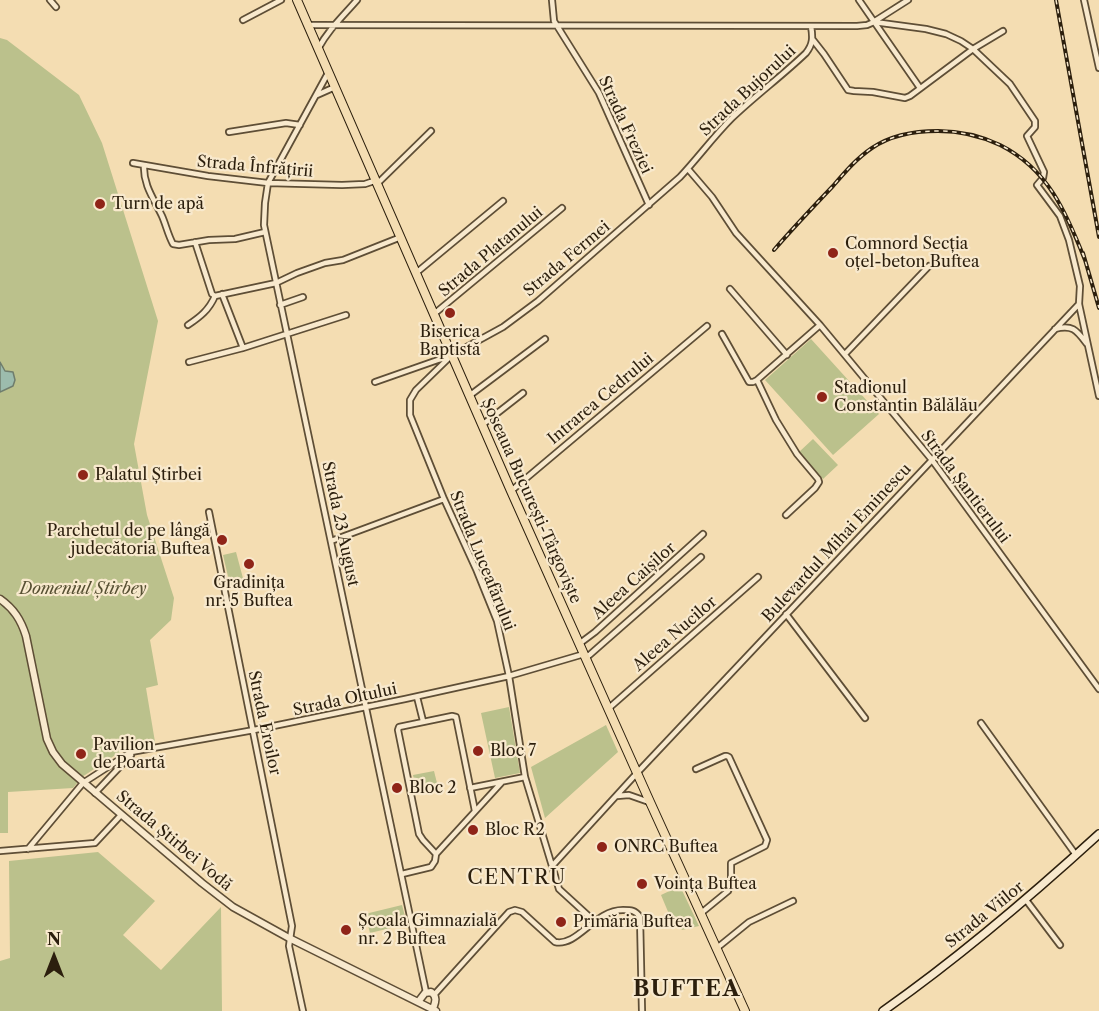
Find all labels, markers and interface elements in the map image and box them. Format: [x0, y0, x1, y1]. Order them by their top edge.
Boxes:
street label: Strada Bujorului [696, 42, 800, 140]
street label: Strada Freziei [594, 73, 656, 177]
street label: Strada Înfrățirii [196, 152, 314, 182]
place label: Turn de apă [112, 194, 204, 214]
marker: Turn de apă [93, 197, 107, 211]
street label: Strada Platanului [435, 203, 547, 301]
street label: Strada Fermei [520, 217, 614, 301]
place label: Comnord Secția oțel-beton Buftea [845, 234, 979, 272]
marker: Comnord Secția oțel-beton Buftea [826, 246, 840, 260]
marker: Biserica Baptistă [443, 306, 457, 320]
place label: Biserica Baptistă [420, 322, 480, 360]
street label: Intrarea Cedrului [544, 349, 658, 449]
place label: Stadionul Constantin Bălălău [834, 378, 978, 416]
marker: Stadionul Constantin Bălălău [815, 390, 829, 404]
street label: Șoseaua București-Târgoviște [477, 395, 585, 607]
street label: Strada Șantierului [916, 427, 1014, 547]
street label: Strada 23 August [317, 460, 363, 588]
street label: Bulevardul Mihai Eminescu [758, 460, 916, 626]
place label: Palatul Știrbei [95, 465, 202, 485]
marker: Palatul Știrbei [76, 468, 90, 482]
street label: Strada Luceafărului [445, 488, 519, 634]
place label: Parchetul de pe lângă judecătoria Buftea [47, 521, 210, 559]
marker: Parchetul de pe lângă judecătoria Buftea [215, 533, 229, 547]
street label: Aleea Caișilor [588, 538, 680, 624]
marker: Gradinița nr. 5 Buftea [242, 557, 256, 571]
place label: Gradinița nr. 5 Buftea [205, 573, 293, 611]
park label: Domeniul Știrbey [20, 579, 146, 599]
street label: Aleea Nucilor [629, 592, 721, 676]
street label: Strada Eroilor [244, 669, 284, 777]
street label: Strada Oltului [291, 680, 399, 720]
place label: Pavilion de Poartă [93, 735, 165, 773]
place label: Bloc 7 [490, 741, 536, 761]
marker: Bloc 7 [471, 744, 485, 758]
marker: Pavilion de Poartă [74, 747, 88, 761]
place label: Bloc 2 [409, 778, 456, 798]
marker: Bloc 2 [390, 781, 404, 795]
street label: Strada Știrbei Vodă [112, 787, 236, 895]
place label: Bloc R2 [485, 820, 545, 840]
marker: Bloc R2 [466, 823, 480, 837]
place label: ONRC Buftea [614, 837, 718, 857]
marker: ONRC Buftea [595, 840, 609, 854]
district label: CENTRU [467, 866, 567, 890]
place label: Voința Buftea [654, 874, 757, 894]
marker: Voința Buftea [635, 877, 649, 891]
street label: Strada Viilor [942, 878, 1028, 952]
place label: Școala Gimnazială nr. 2 Buftea [358, 911, 498, 949]
place label: Primăria Buftea [573, 912, 692, 932]
marker: Primăria Buftea [554, 915, 568, 929]
marker: Școala Gimnazială nr. 2 Buftea [339, 923, 353, 937]
north arrow [24, 927, 84, 987]
text: N [47, 929, 61, 949]
district label: BUFTEA [633, 977, 741, 1003]

